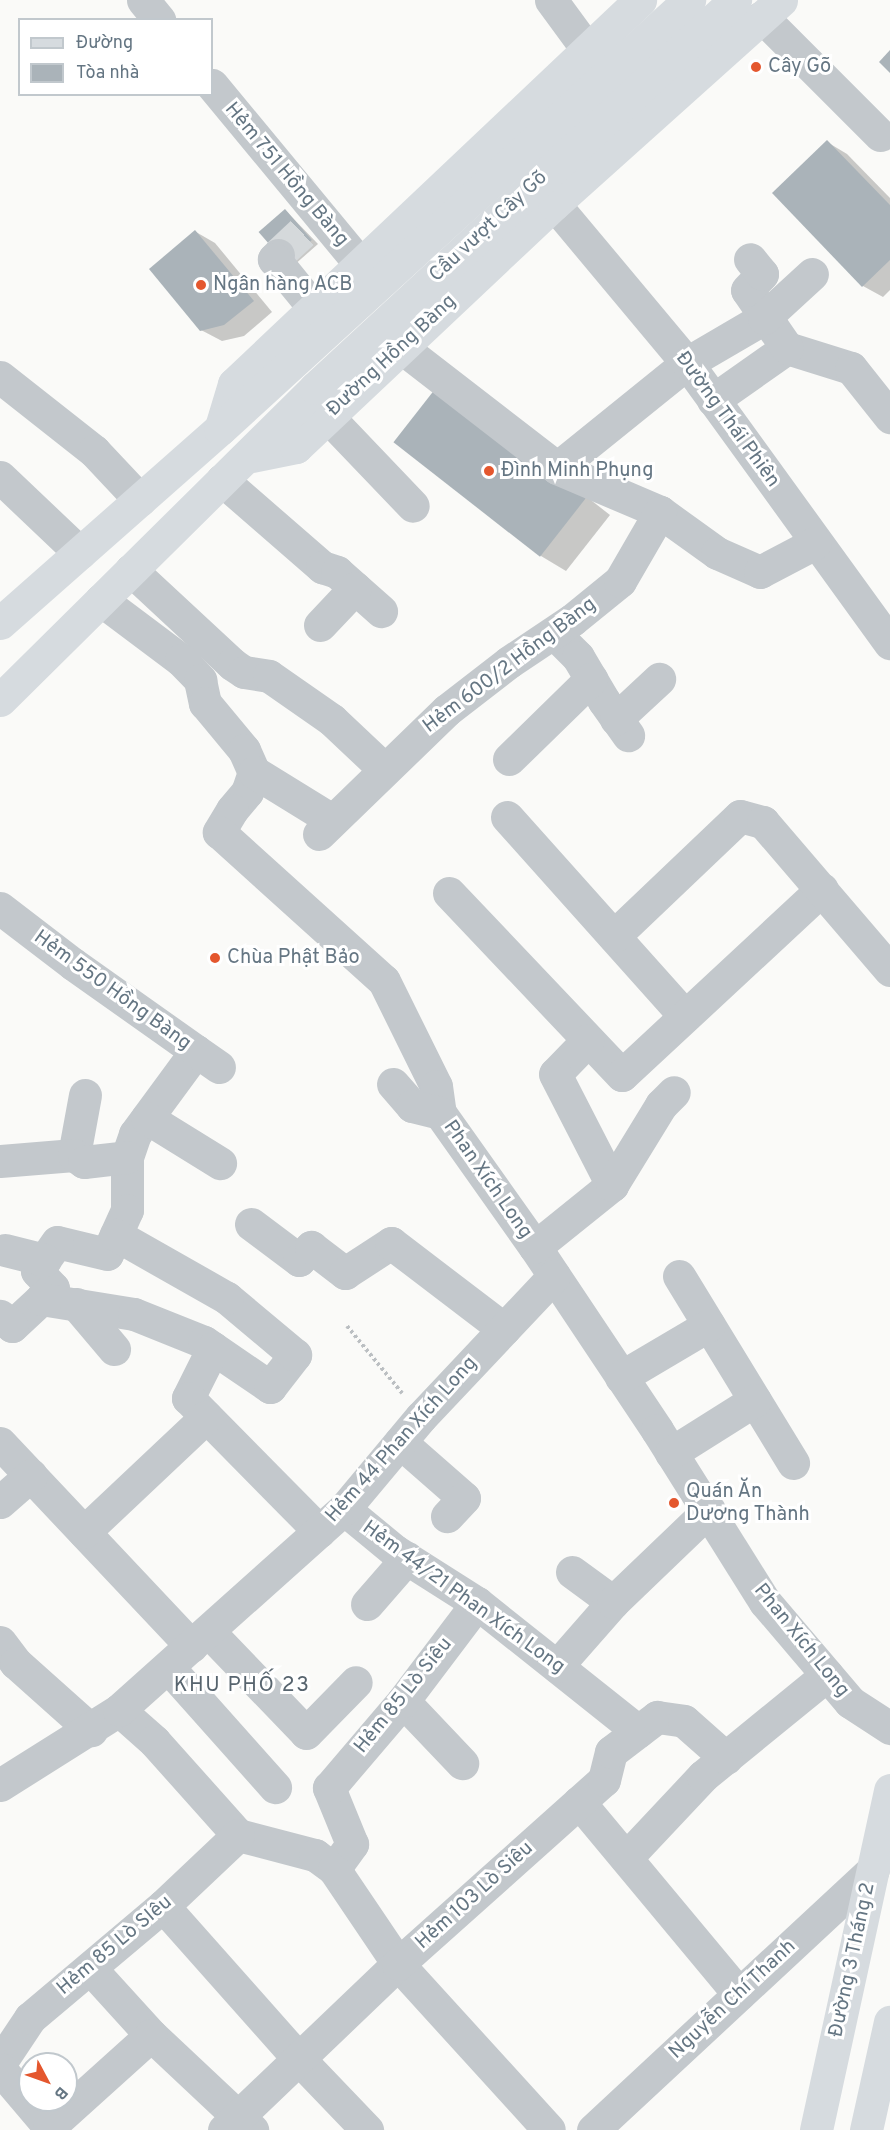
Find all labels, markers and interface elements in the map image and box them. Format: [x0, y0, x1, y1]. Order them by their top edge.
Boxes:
legend [18, 18, 213, 96]
text: Đường [76, 32, 133, 55]
place label: Cây Gõ [768, 55, 831, 79]
marker: Cây Gõ [749, 60, 763, 74]
text: Tòa nhà [76, 62, 139, 85]
street label: Hẻm 751 Hồng Bàng [219, 98, 353, 252]
street label: Cầu vượt Cây Gõ [425, 166, 553, 288]
place label: Ngân hàng ACB [213, 273, 353, 297]
marker: Ngân hàng ACB [194, 278, 208, 292]
street label: Đường Hồng Bàng [322, 290, 462, 422]
street label: Đường Thái Phiên [670, 347, 784, 493]
place label: Đình Minh Phụng [501, 459, 653, 483]
marker: Đình Minh Phụng [482, 464, 496, 478]
street label: Hẻm 600/2 Hồng Bàng [419, 593, 601, 739]
street label: Hẻm 550 Hồng Bàng [29, 926, 195, 1056]
place label: Chùa Phật Bảo [227, 946, 360, 970]
marker: Chùa Phật Bảo [208, 951, 222, 965]
street label: Phan Xích Long [437, 1116, 537, 1244]
street label: Hẻm 44 Phan Xích Long [321, 1352, 483, 1528]
place label: Quán Ăn Dương Thành [686, 1480, 811, 1527]
marker: Quán Ăn Dương Thành [667, 1496, 681, 1510]
street label: Hẻm 44/21 Phan Xích Long [357, 1516, 569, 1680]
street label: Phan Xích Long [748, 1579, 854, 1703]
street label: Hẻm 85 Lò Siêu [350, 1633, 458, 1759]
district label: KHU PHỐ 23 [174, 1673, 310, 1699]
street label: Hẻm 103 Lò Siêu [411, 1837, 539, 1955]
street label: Đường 3 Tháng 2 [825, 1880, 881, 2040]
street label: Hẻm 85 Lò SIêu [53, 1891, 177, 2001]
street label: Nguyễn Chí Thanh [664, 1935, 802, 2065]
north arrow [18, 2052, 78, 2112]
text: B [49, 2082, 71, 2103]

